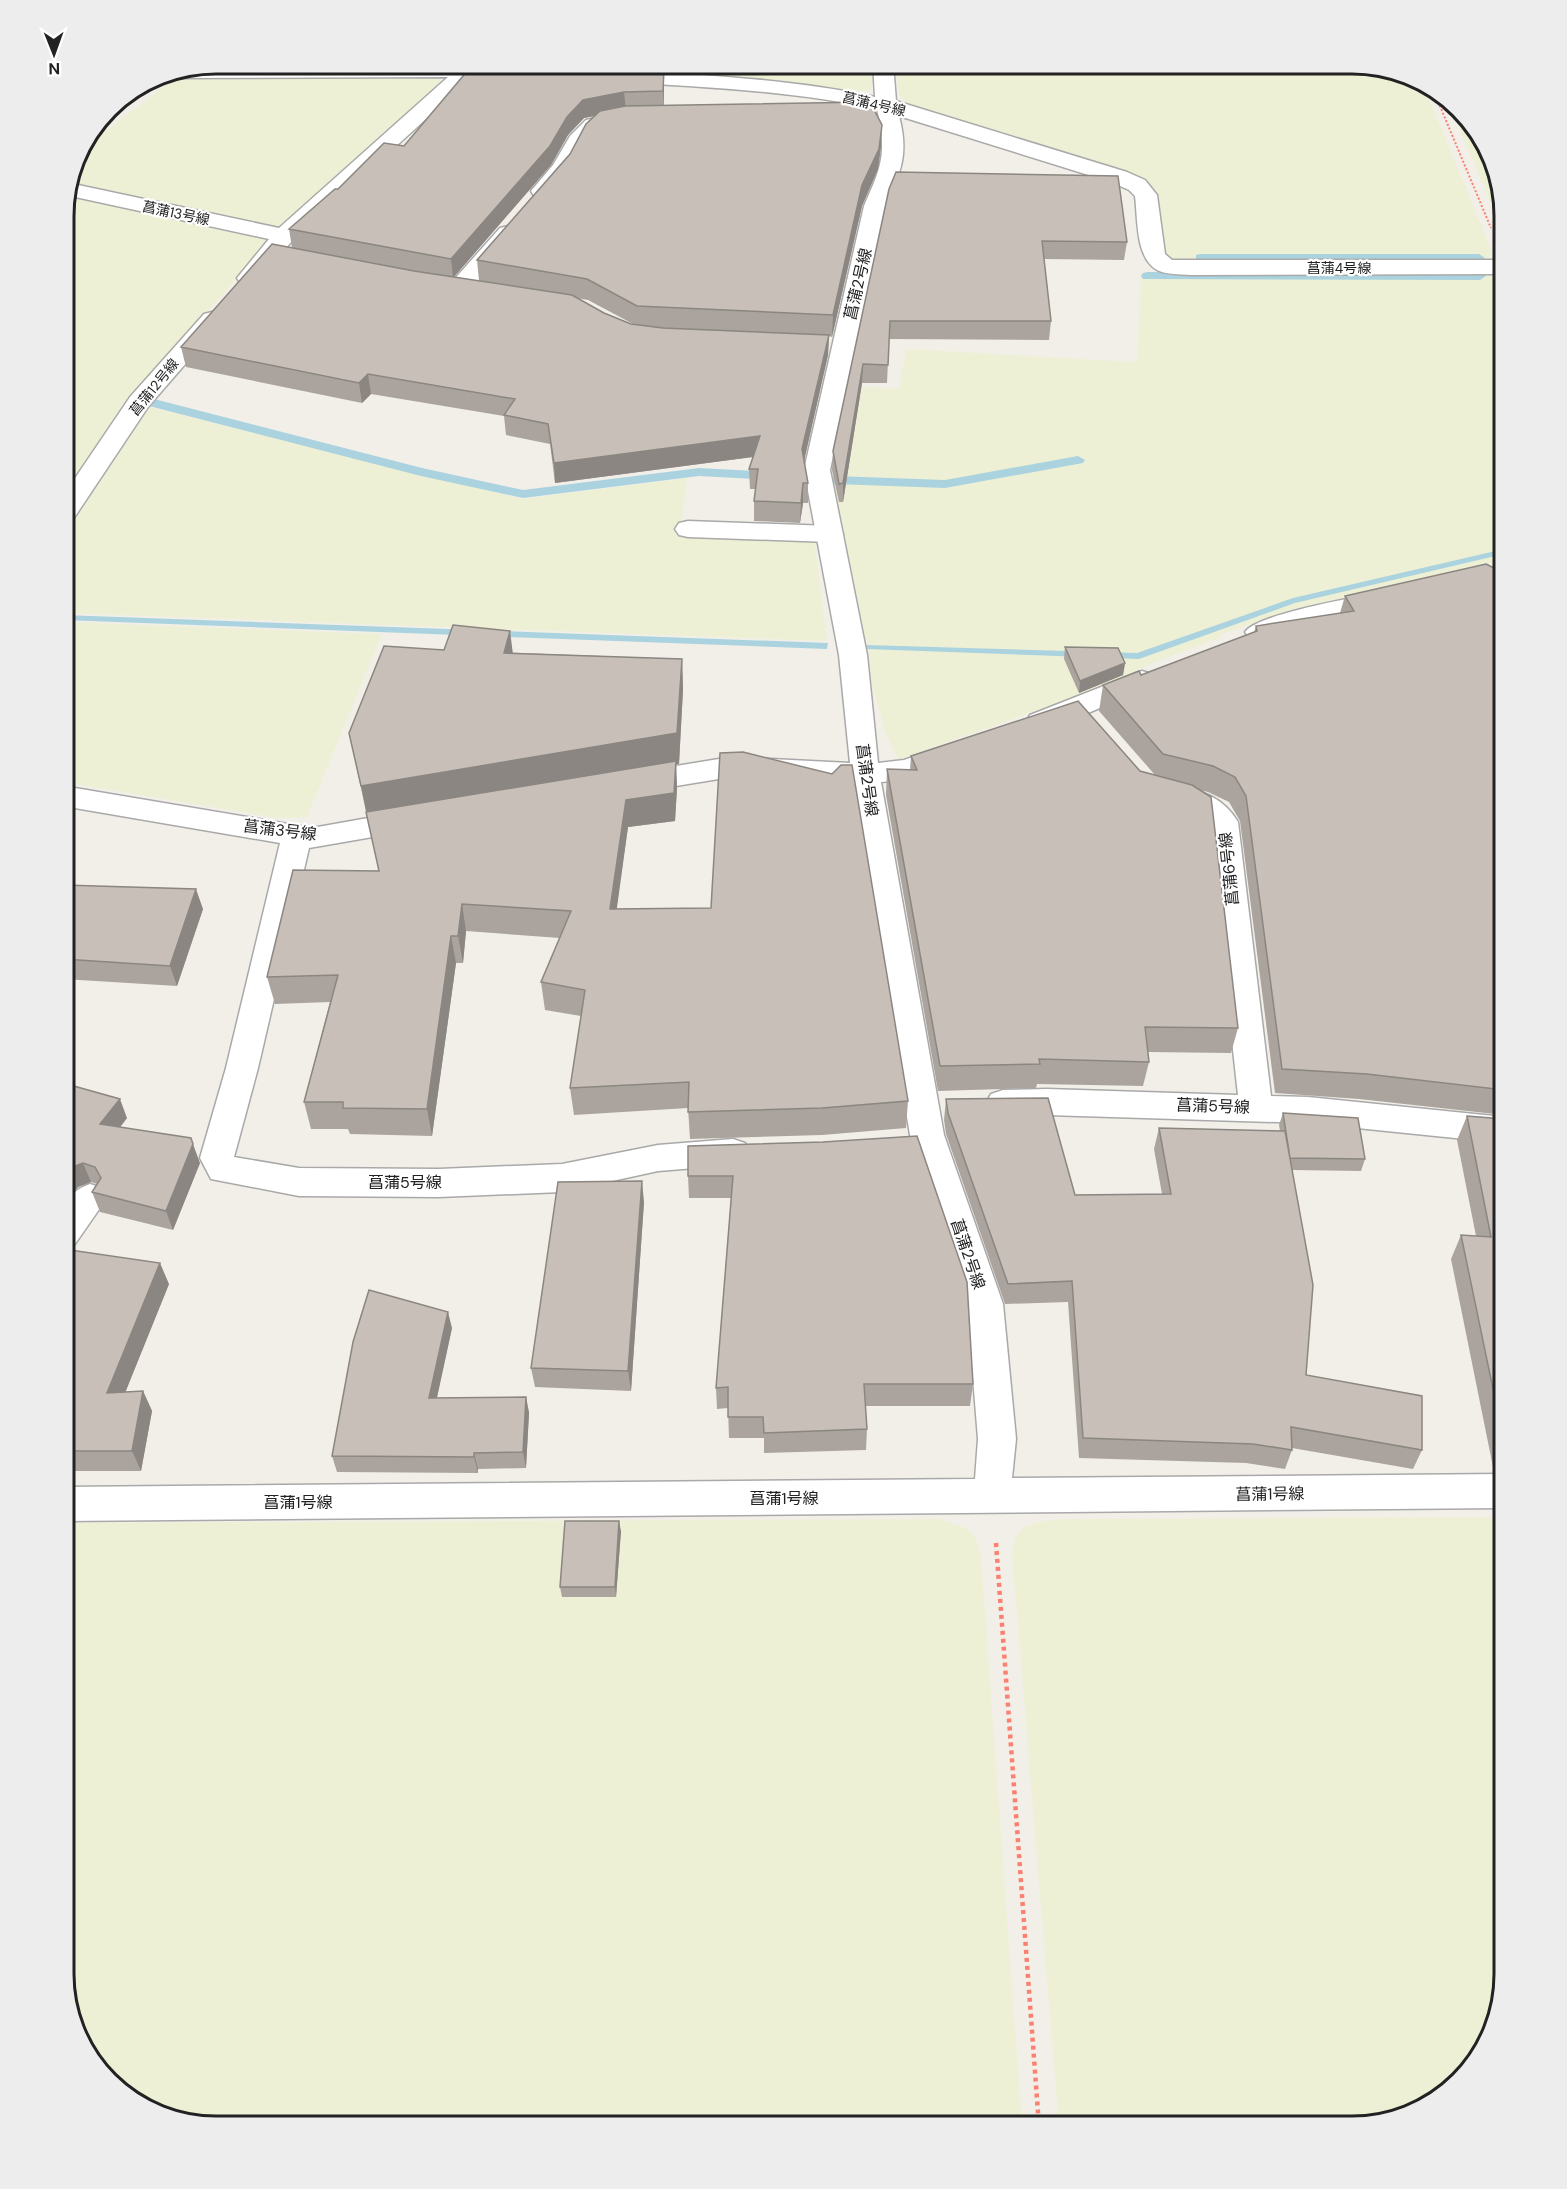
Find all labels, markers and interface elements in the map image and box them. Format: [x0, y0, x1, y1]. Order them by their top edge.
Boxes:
north arrow [24, 24, 84, 84]
text: N [48, 58, 60, 79]
street label: 菖蒲4号線 [841, 88, 907, 120]
street label: 菖蒲13号線 [141, 197, 211, 229]
street label: 菖蒲2号線 [840, 246, 876, 322]
street label: 菖蒲4号線 [1307, 259, 1371, 277]
street label: 菖蒲12号線 [125, 355, 183, 419]
street label: 菖蒲2号線 [852, 742, 882, 818]
street label: 菖蒲3号線 [242, 815, 318, 845]
street label: 菖蒲6号線 [1215, 831, 1243, 907]
street label: 菖蒲5号線 [1176, 1094, 1250, 1118]
street label: 菖蒲5号線 [368, 1172, 442, 1193]
street label: 菖蒲2号線 [946, 1216, 990, 1292]
street label: 菖蒲1号線 [1235, 1483, 1305, 1505]
street label: 菖蒲1号線 [750, 1488, 819, 1509]
street label: 菖蒲1号線 [264, 1492, 333, 1513]

